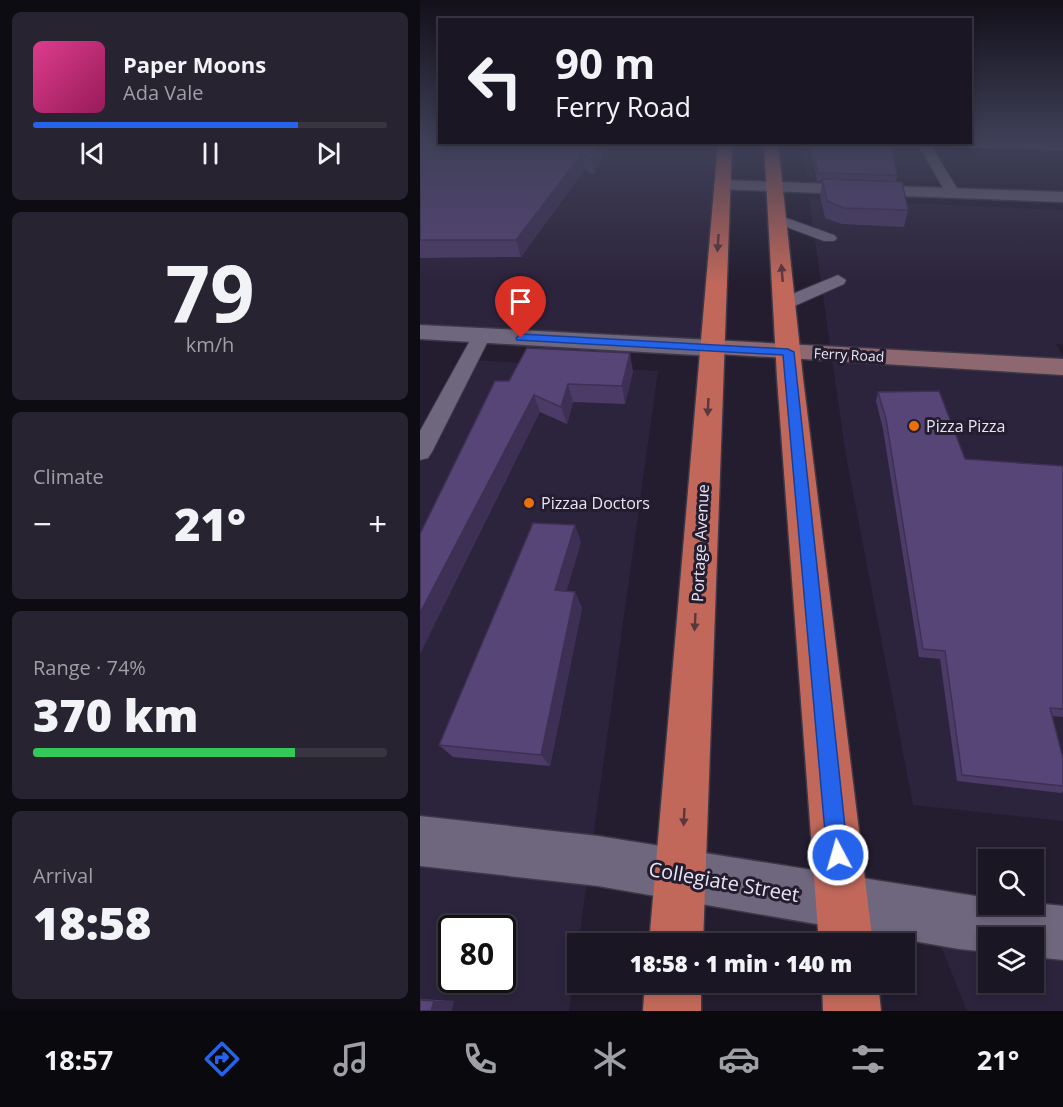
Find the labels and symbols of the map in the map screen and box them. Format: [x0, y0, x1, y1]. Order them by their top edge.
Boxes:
one-way arrow [713, 234, 723, 253]
one-way arrow [777, 264, 787, 283]
pin [495, 276, 546, 338]
street label: Ferry Road [813, 343, 885, 366]
one-way arrow [703, 397, 712, 416]
place label: Pizza Pizza [926, 415, 1005, 437]
marker: Pizza Pizza [907, 419, 921, 433]
street label: Portage Avenue [686, 484, 714, 602]
place label: Pizzaa Doctors [541, 492, 650, 514]
marker: Pizzaa Doctors [522, 496, 536, 510]
one-way arrow [690, 613, 700, 632]
one-way arrow [679, 807, 688, 826]
position arrow [806, 823, 870, 887]
street label: Collegiate Street [647, 855, 801, 908]
speed limit sign: 80 [438, 915, 516, 993]

